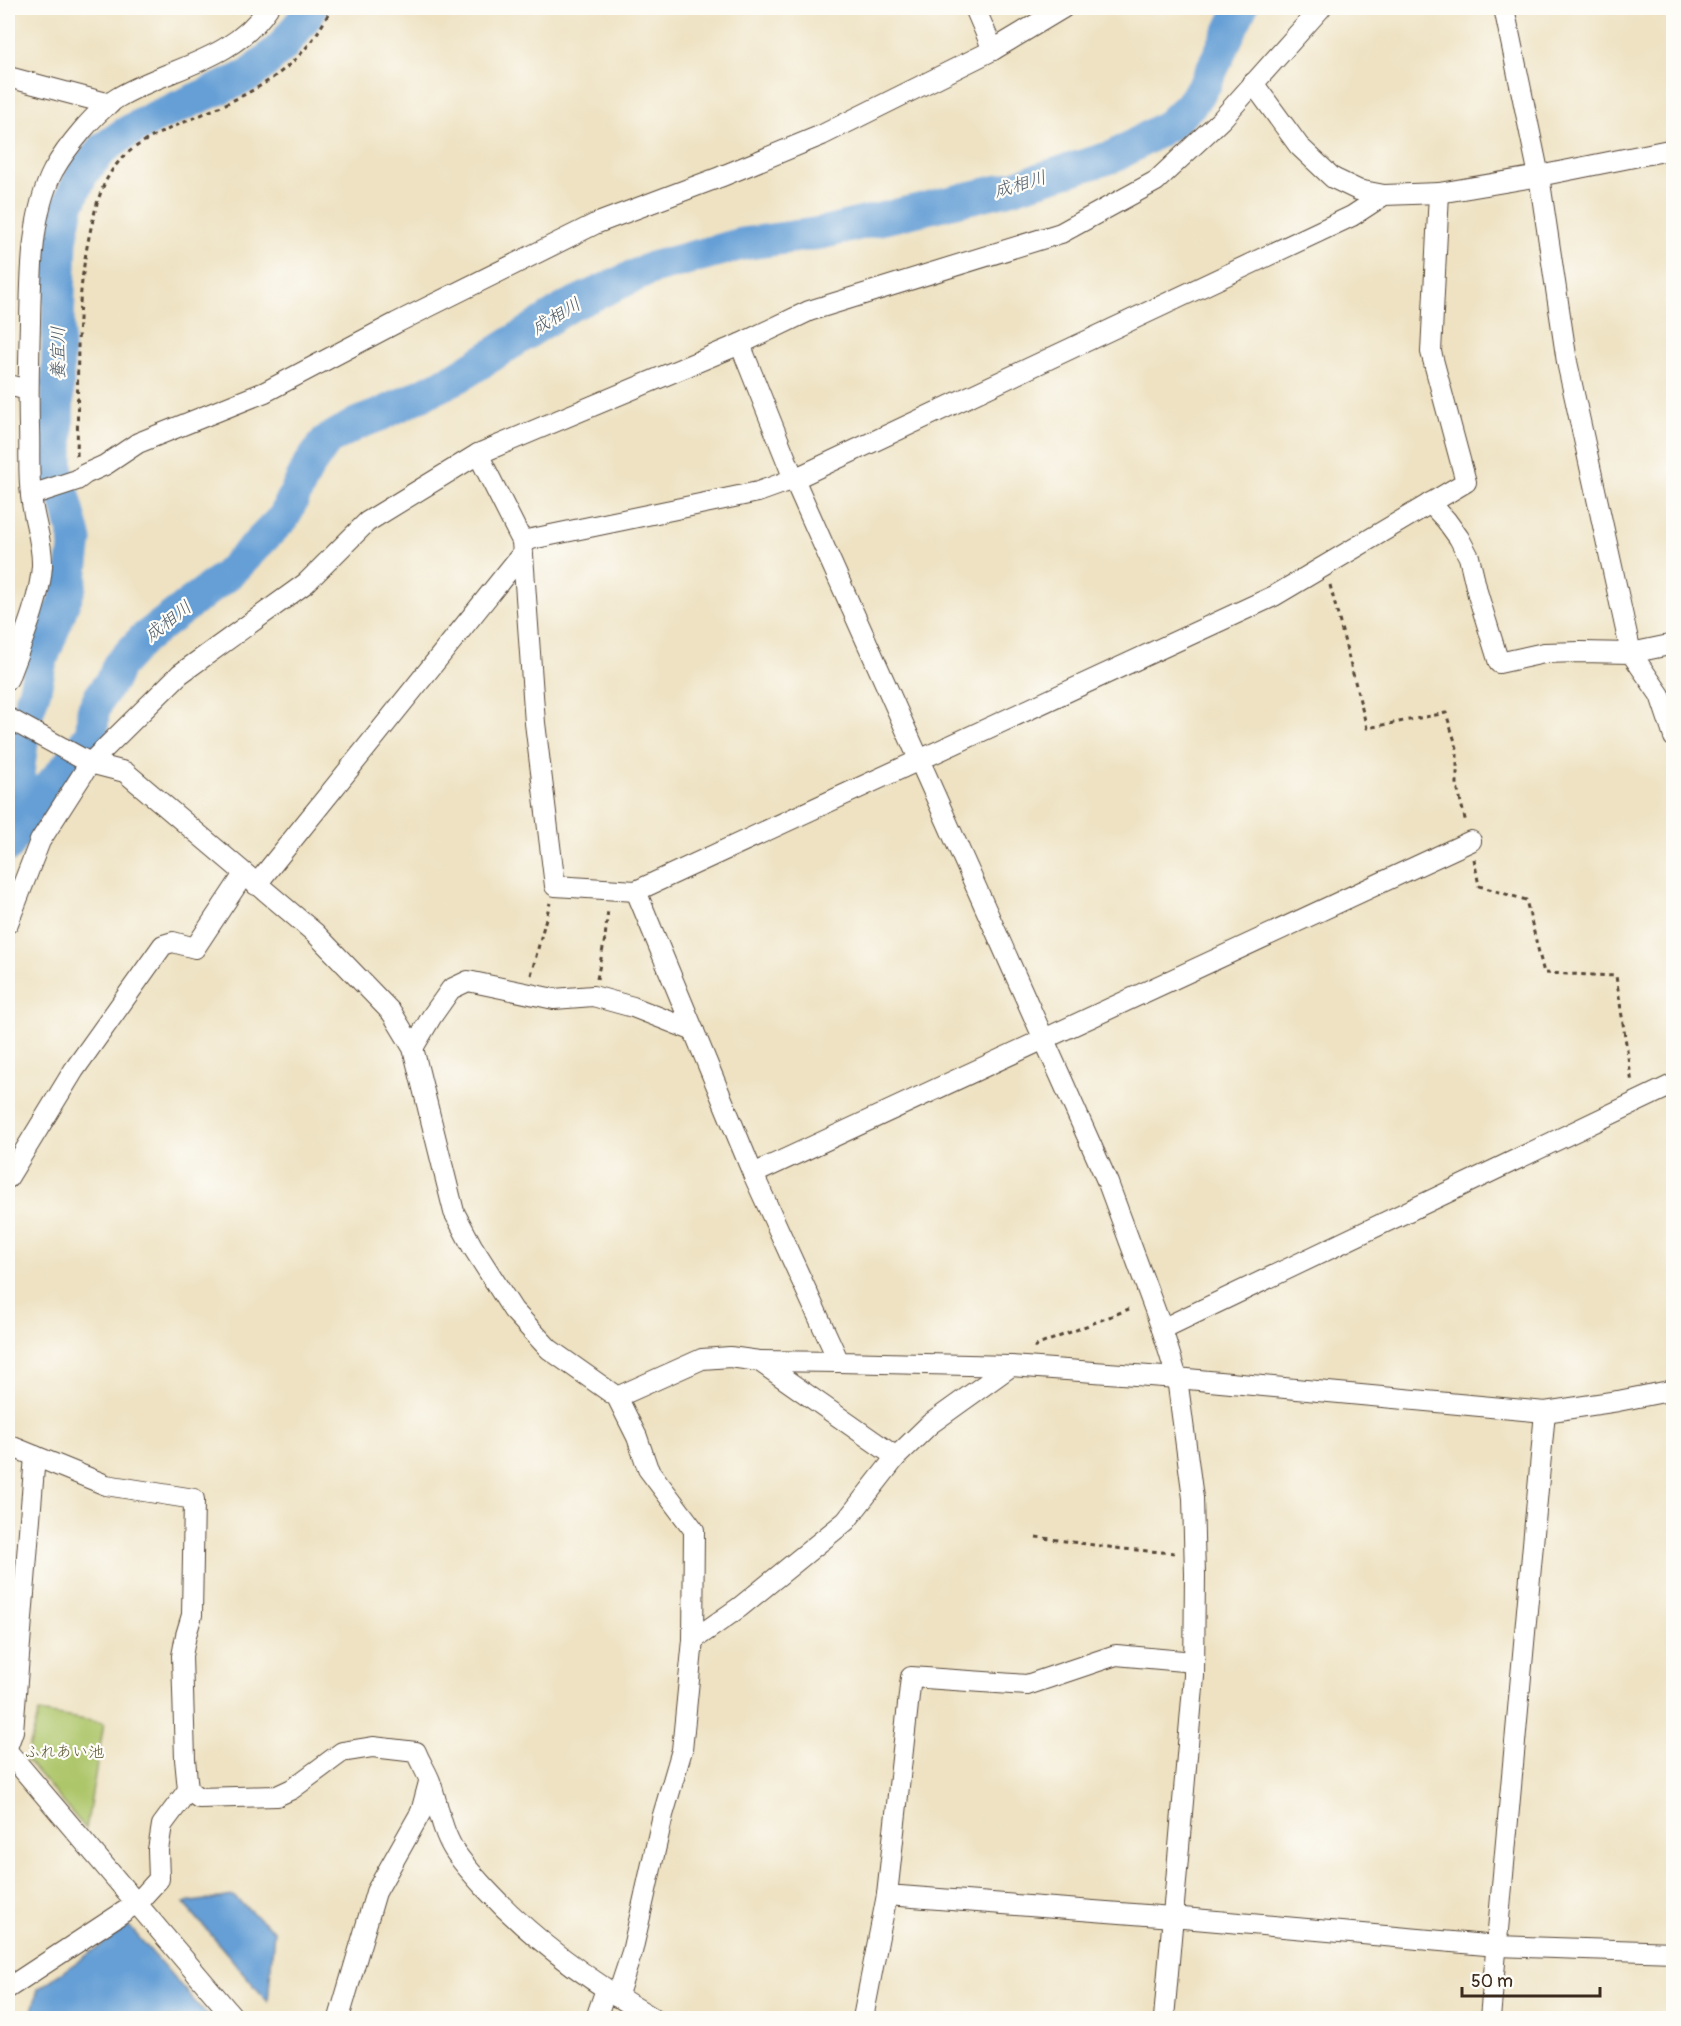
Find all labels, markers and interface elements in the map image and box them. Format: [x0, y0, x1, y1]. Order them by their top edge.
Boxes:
water label: 成相川 [991, 166, 1049, 203]
water label: 成相川 [527, 293, 585, 340]
water label: 養宜川 [47, 326, 70, 380]
water label: 成相川 [140, 596, 197, 647]
park label: ふれあい池 [24, 1742, 104, 1762]
scale bar [1462, 1960, 1600, 1998]
text: 50 m [1471, 1970, 1513, 1993]

